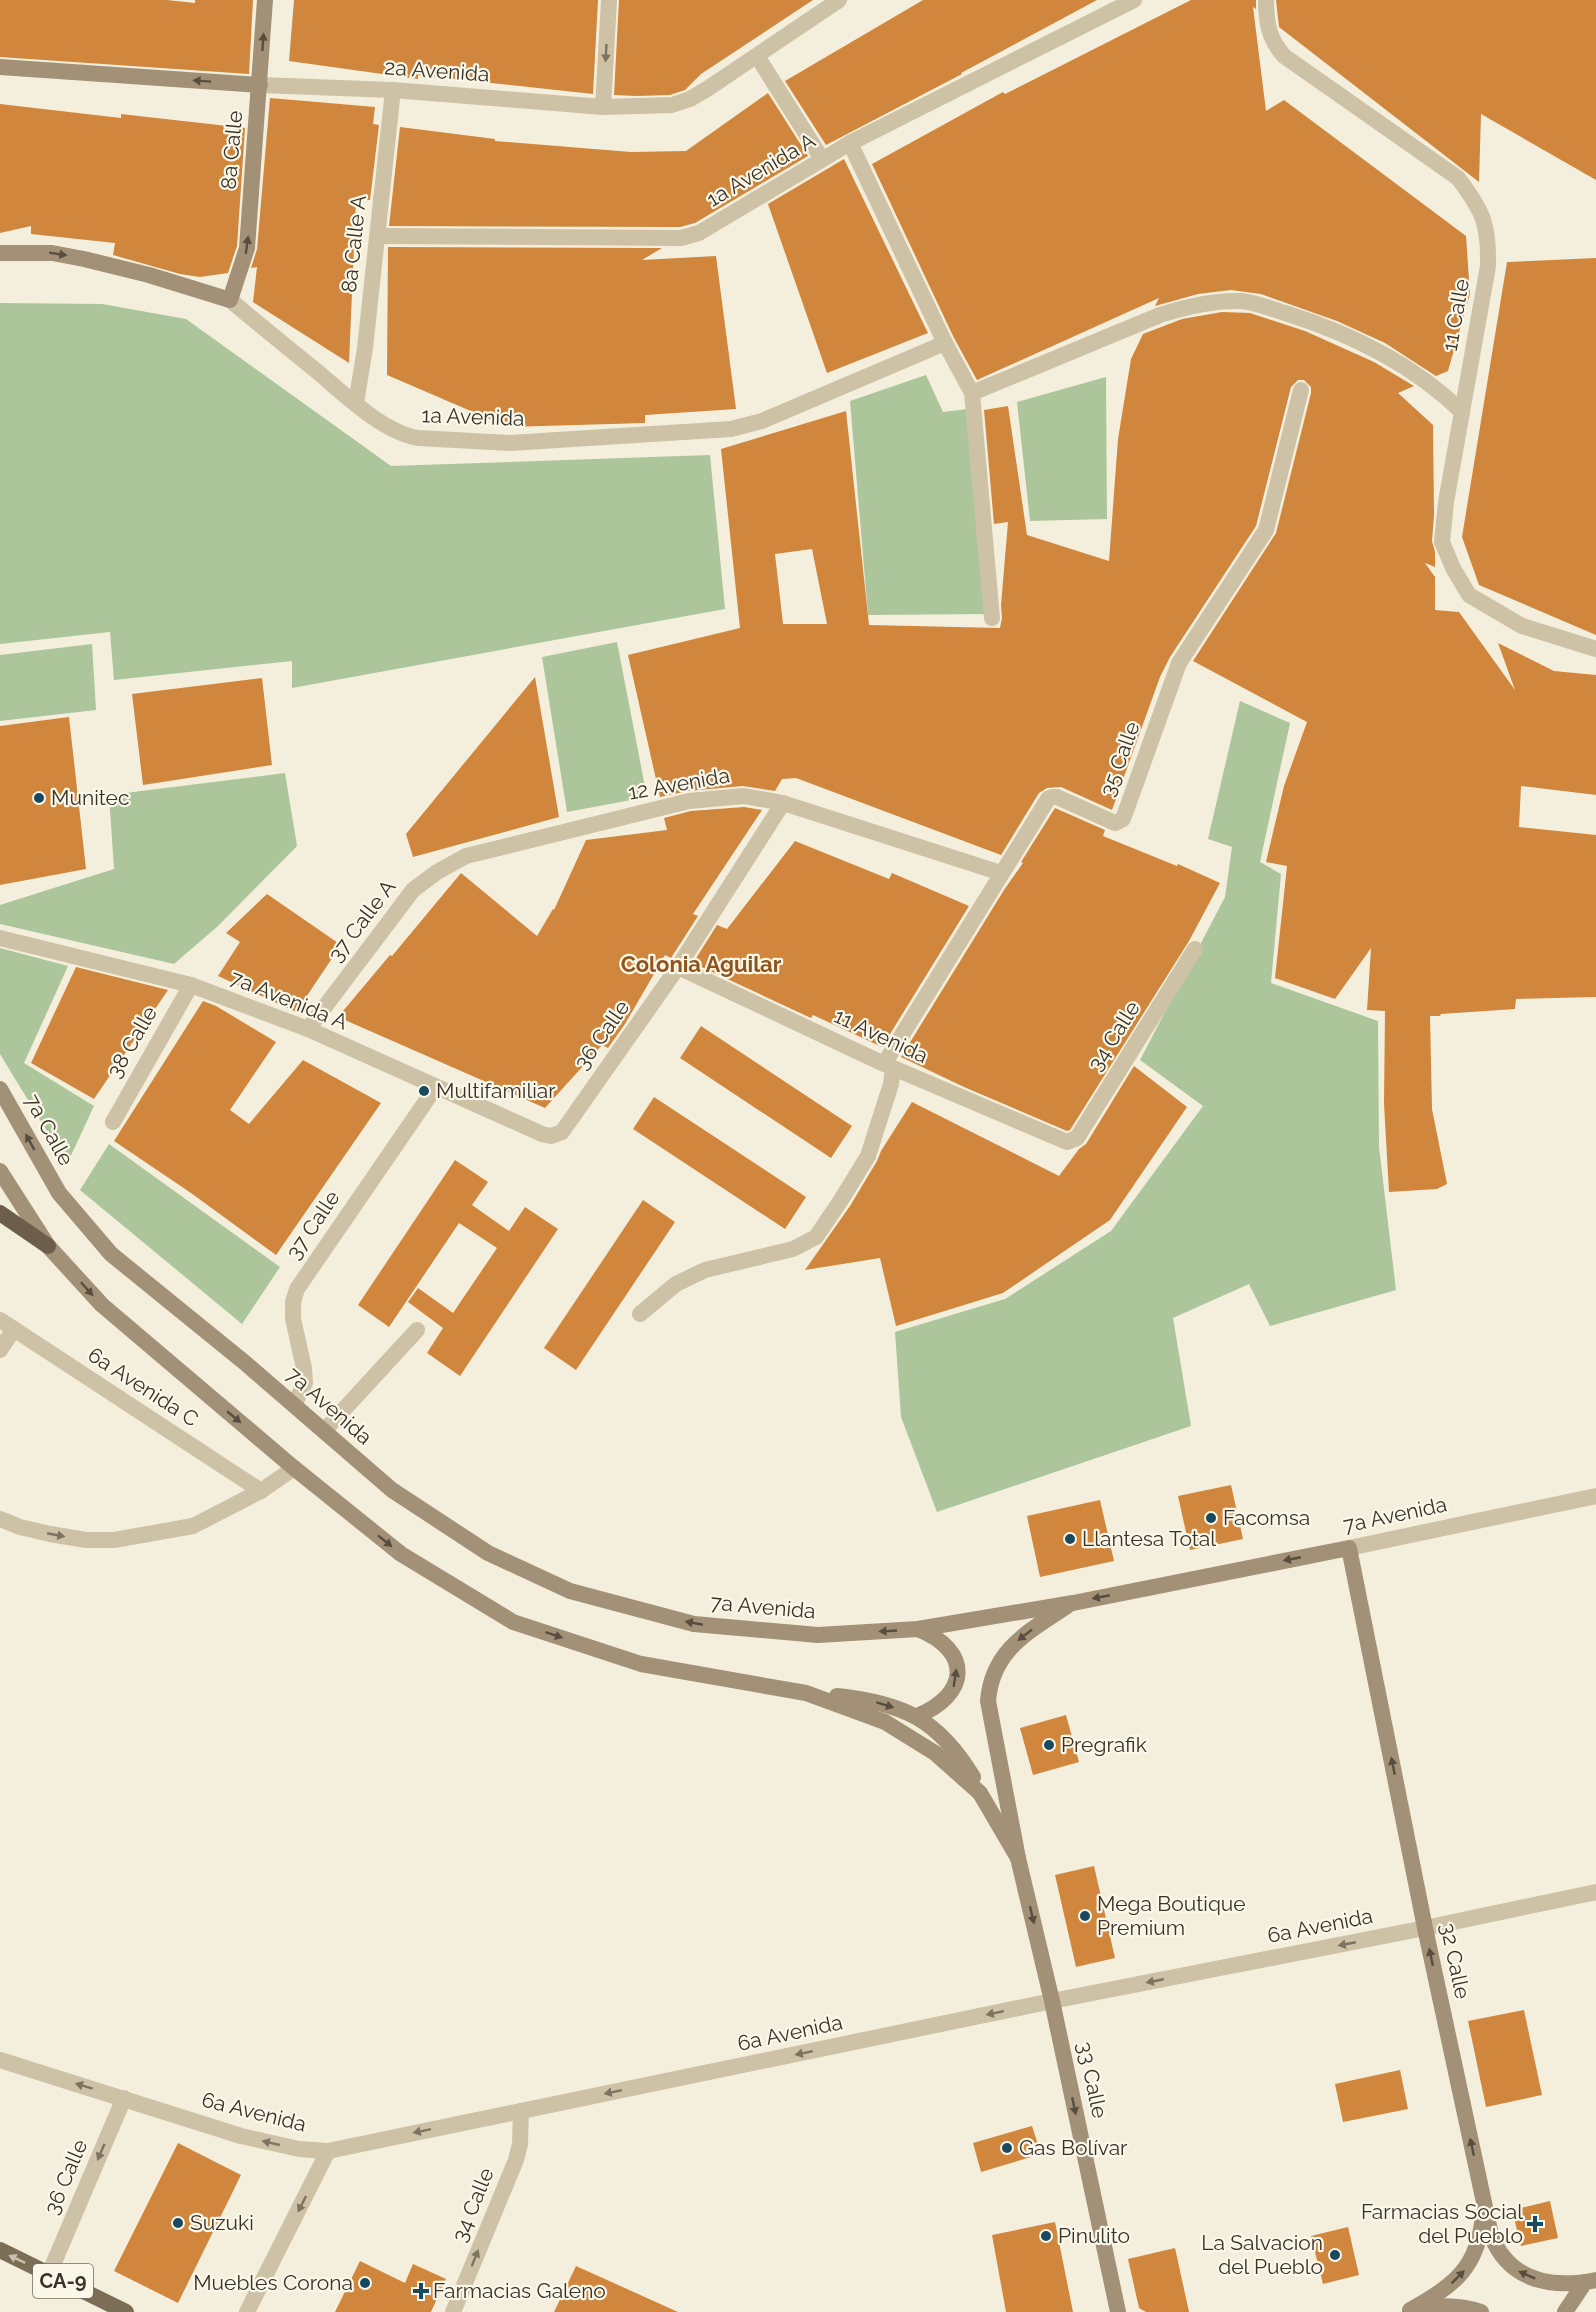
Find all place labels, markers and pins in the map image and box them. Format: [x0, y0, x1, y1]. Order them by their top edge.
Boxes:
place label: Munitec [51, 785, 129, 810]
marker: Munitec [32, 791, 46, 805]
place label: Multifamiliar [436, 1078, 556, 1103]
marker: Multifamiliar [417, 1084, 431, 1098]
place label: Facomsa [1223, 1505, 1310, 1530]
marker: Facomsa [1204, 1511, 1218, 1525]
place label: Llantesa Total [1082, 1526, 1216, 1551]
marker: Llantesa Total [1063, 1532, 1077, 1546]
place label: Pregrafik [1061, 1732, 1147, 1757]
marker: Pregrafik [1042, 1738, 1056, 1752]
place label: Mega Boutique Premium [1097, 1891, 1246, 1940]
marker: Mega Boutique Premium [1078, 1909, 1092, 1923]
place label: Gas Bolívar [1019, 2135, 1128, 2160]
marker: Gas Bolívar [1000, 2141, 1014, 2155]
place label: Farmacias Social del Pueblo [1361, 2199, 1523, 2248]
place label: Suzuki [190, 2210, 254, 2235]
marker: Suzuki [171, 2216, 185, 2230]
marker: Farmacias Social del Pueblo [1528, 2217, 1542, 2231]
place label: Pinulito [1058, 2223, 1130, 2248]
marker: Pinulito [1039, 2229, 1053, 2243]
place label: La Salvacion del Pueblo [1201, 2230, 1323, 2279]
marker: La Salvacion del Pueblo [1328, 2248, 1342, 2262]
place label: Muebles Corona [193, 2270, 353, 2295]
marker: Muebles Corona [358, 2276, 372, 2290]
place label: Farmacias Galeno [433, 2278, 606, 2303]
marker: Farmacias Galeno [414, 2284, 428, 2298]

